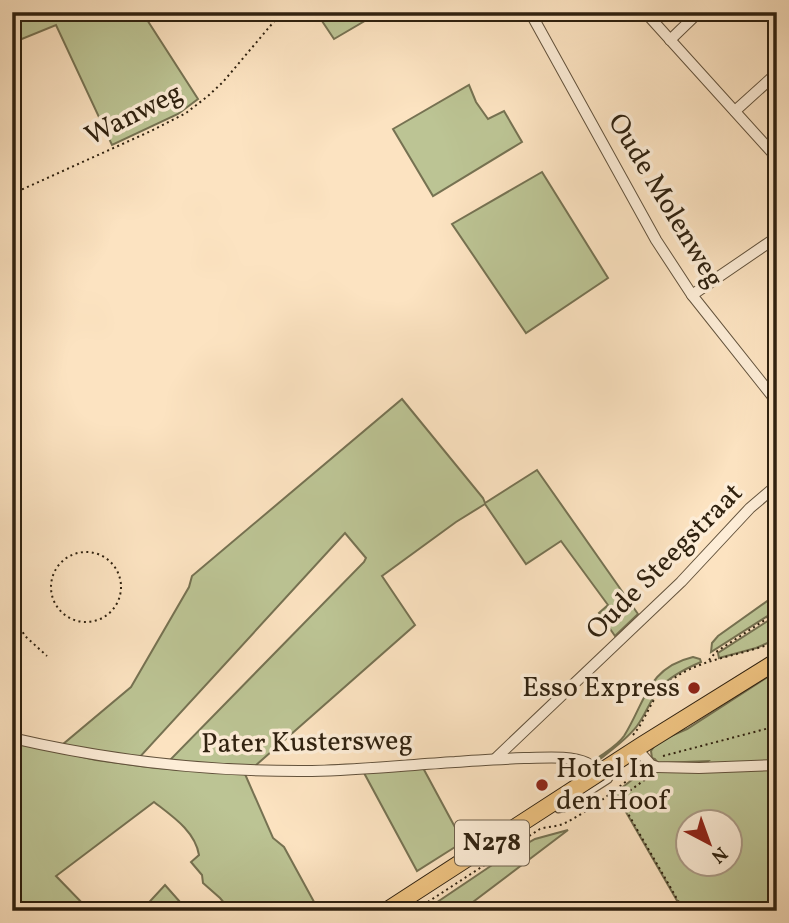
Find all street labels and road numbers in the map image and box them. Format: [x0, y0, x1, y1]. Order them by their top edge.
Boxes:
street label: Wanweg [79, 74, 189, 156]
street label: Oude Molenweg [597, 106, 733, 296]
street label: Oude Steegstraat [578, 475, 752, 649]
street label: Pater Kustersweg [201, 722, 413, 764]
road number: N278 [455, 820, 529, 866]

